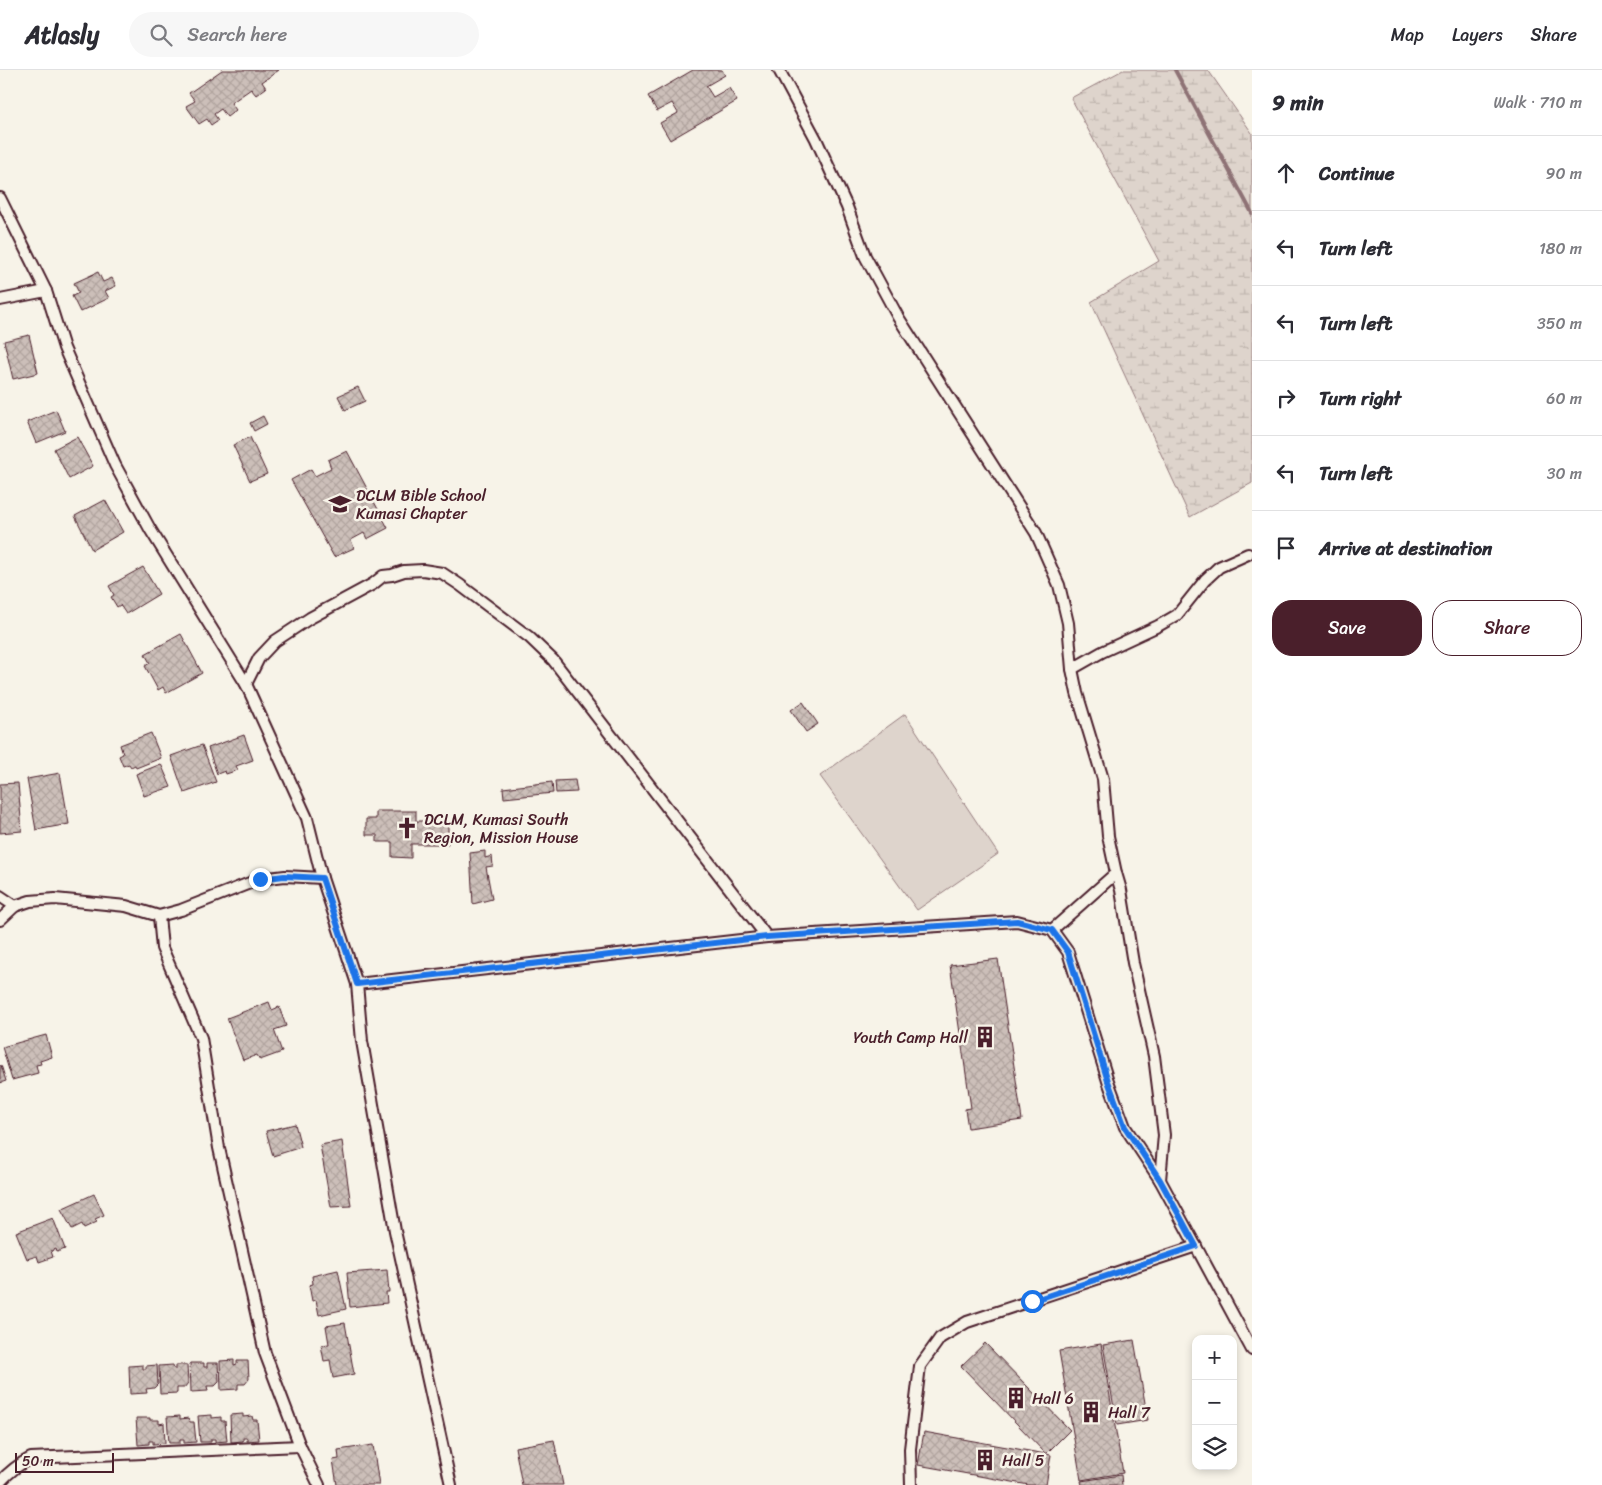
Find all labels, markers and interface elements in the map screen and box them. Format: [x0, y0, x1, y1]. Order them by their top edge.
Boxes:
search box [129, 12, 479, 57]
text: Atlasly [25, 14, 99, 56]
text: Search here [187, 18, 287, 51]
text: Map [1391, 19, 1424, 51]
text: Layers [1452, 19, 1503, 51]
text: Share [1531, 19, 1577, 51]
icon: search [147, 21, 175, 49]
text: 9 min [1272, 84, 1324, 122]
text: Walk · 710 m [1493, 88, 1582, 117]
text: Continue [1319, 157, 1395, 190]
icon: ahead [1272, 159, 1300, 187]
text: 90 m [1546, 159, 1582, 188]
text: Turn left [1319, 232, 1392, 265]
icon: left [1272, 234, 1300, 262]
text: 180 m [1539, 234, 1582, 263]
text: Turn left [1319, 307, 1392, 340]
icon: left [1272, 309, 1300, 337]
text: 350 m [1537, 309, 1582, 338]
text: Turn right [1319, 382, 1401, 415]
icon: right [1272, 384, 1300, 412]
text: 60 m [1546, 384, 1582, 413]
text: Turn left [1319, 457, 1392, 490]
icon: left [1272, 459, 1300, 487]
text: 30 m [1547, 459, 1582, 488]
place label: DCLM Bible School Kumasi Chapter [356, 481, 487, 528]
school or university icon: DCLM Bible School Kumasi Chapter [327, 491, 353, 517]
text: Arrive at destination [1319, 532, 1492, 565]
icon: arrive [1272, 534, 1300, 562]
button: Save [1272, 600, 1422, 656]
button: Share [1432, 600, 1582, 656]
place label: DCLM, Kumasi South Region, Mission House [424, 805, 579, 852]
church icon: DCLM, Kumasi South Region, Mission House [394, 815, 420, 841]
route end [249, 868, 272, 891]
place label: Youth Camp Hall [853, 1023, 968, 1052]
building icon: Youth Camp Hall [972, 1024, 998, 1050]
route start [1021, 1290, 1044, 1313]
map controls [1192, 1335, 1237, 1470]
button: + [1192, 1335, 1237, 1380]
button: − [1192, 1380, 1237, 1425]
place label: Hall 6 [1032, 1384, 1074, 1413]
building icon: Hall 6 [1003, 1385, 1029, 1411]
place label: Hall 7 [1108, 1398, 1151, 1427]
building icon: Hall 7 [1078, 1399, 1104, 1425]
button: layers [1192, 1425, 1237, 1470]
place label: Hall 5 [1002, 1446, 1045, 1475]
building icon: Hall 5 [972, 1447, 998, 1473]
text: 50 m [22, 1449, 54, 1474]
scale bar [15, 1450, 114, 1473]

